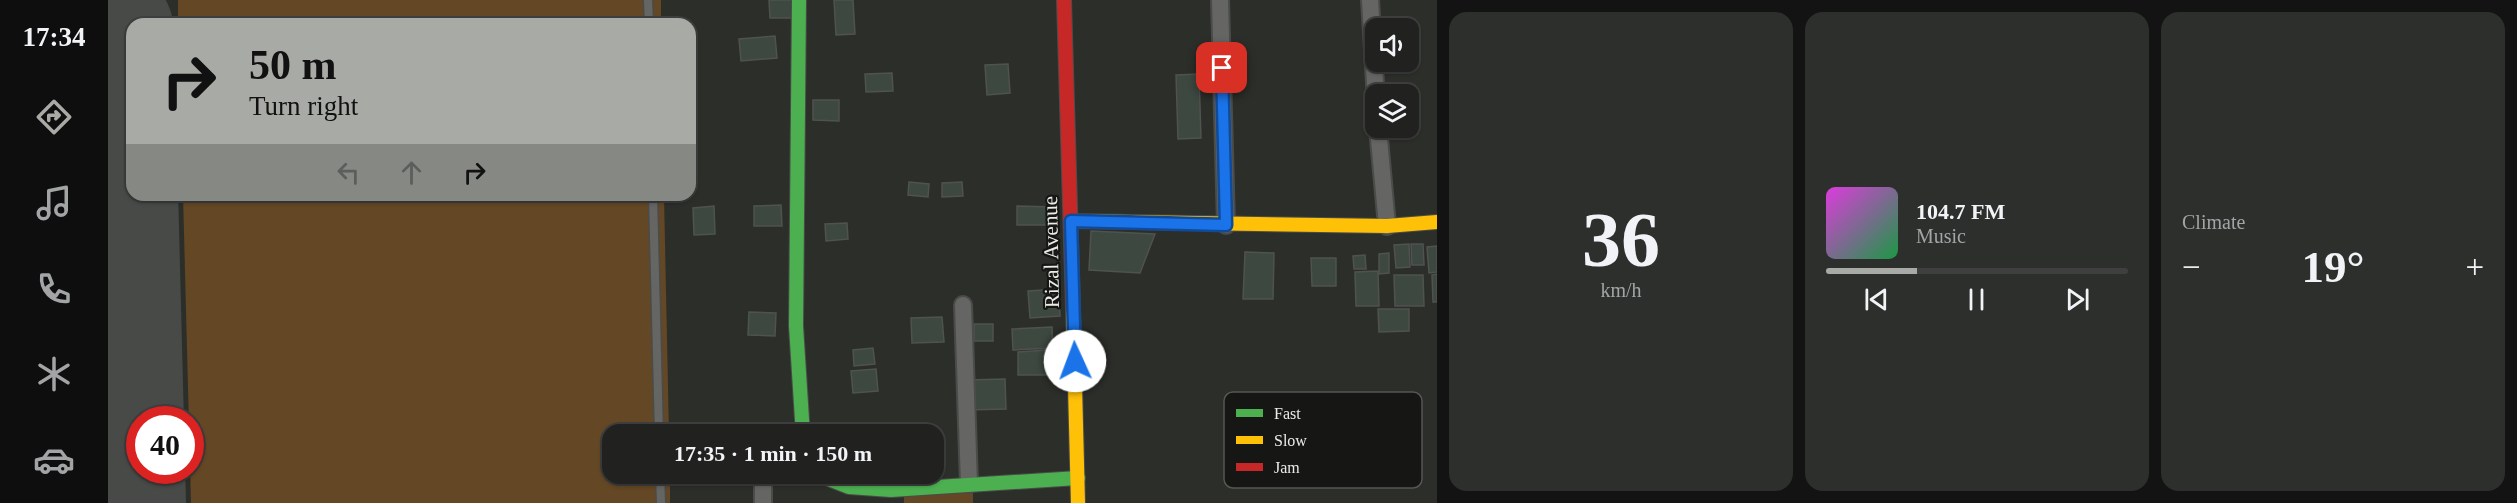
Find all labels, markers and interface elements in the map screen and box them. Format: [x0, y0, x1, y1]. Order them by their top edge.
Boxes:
map controls [1365, 18, 1419, 138]
button: sound [1365, 18, 1419, 72]
text: 17:34 [23, 22, 86, 52]
icon: right [150, 42, 228, 120]
text: 50 m [249, 42, 337, 88]
pin [1196, 42, 1247, 93]
icon: arrive [1205, 51, 1238, 84]
button: layers [1365, 84, 1419, 138]
text: Turn right [249, 91, 358, 121]
icon: directions [33, 96, 75, 138]
icon: left [332, 156, 365, 189]
icon: ahead [395, 156, 428, 189]
icon: right [458, 156, 491, 189]
icon: music [33, 182, 75, 224]
street label: Rizal Avenue [1038, 196, 1064, 308]
text: 36 [1582, 196, 1660, 283]
text: 104.7 FM [1916, 199, 2005, 224]
text: Climate [2182, 211, 2245, 233]
text: Music [1916, 225, 1966, 247]
text: 19° [2302, 242, 2365, 292]
text: − [2182, 249, 2201, 285]
text: + [2465, 249, 2484, 285]
icon: phone [33, 268, 75, 310]
text: km/h [1600, 279, 1642, 301]
icon: previous [1860, 283, 1893, 316]
icon: pause [1960, 283, 1993, 316]
icon: next [2061, 283, 2094, 316]
position arrow [1043, 329, 1107, 393]
icon: climate [33, 353, 75, 395]
legend [1224, 392, 1422, 488]
text: Fast [1274, 405, 1301, 422]
speed limit sign: 40 [126, 406, 204, 484]
text: Slow [1274, 432, 1307, 449]
icon: car [33, 439, 75, 481]
text: 17:35 · 1 min · 150 m [674, 441, 872, 466]
text: Jam [1274, 459, 1300, 476]

